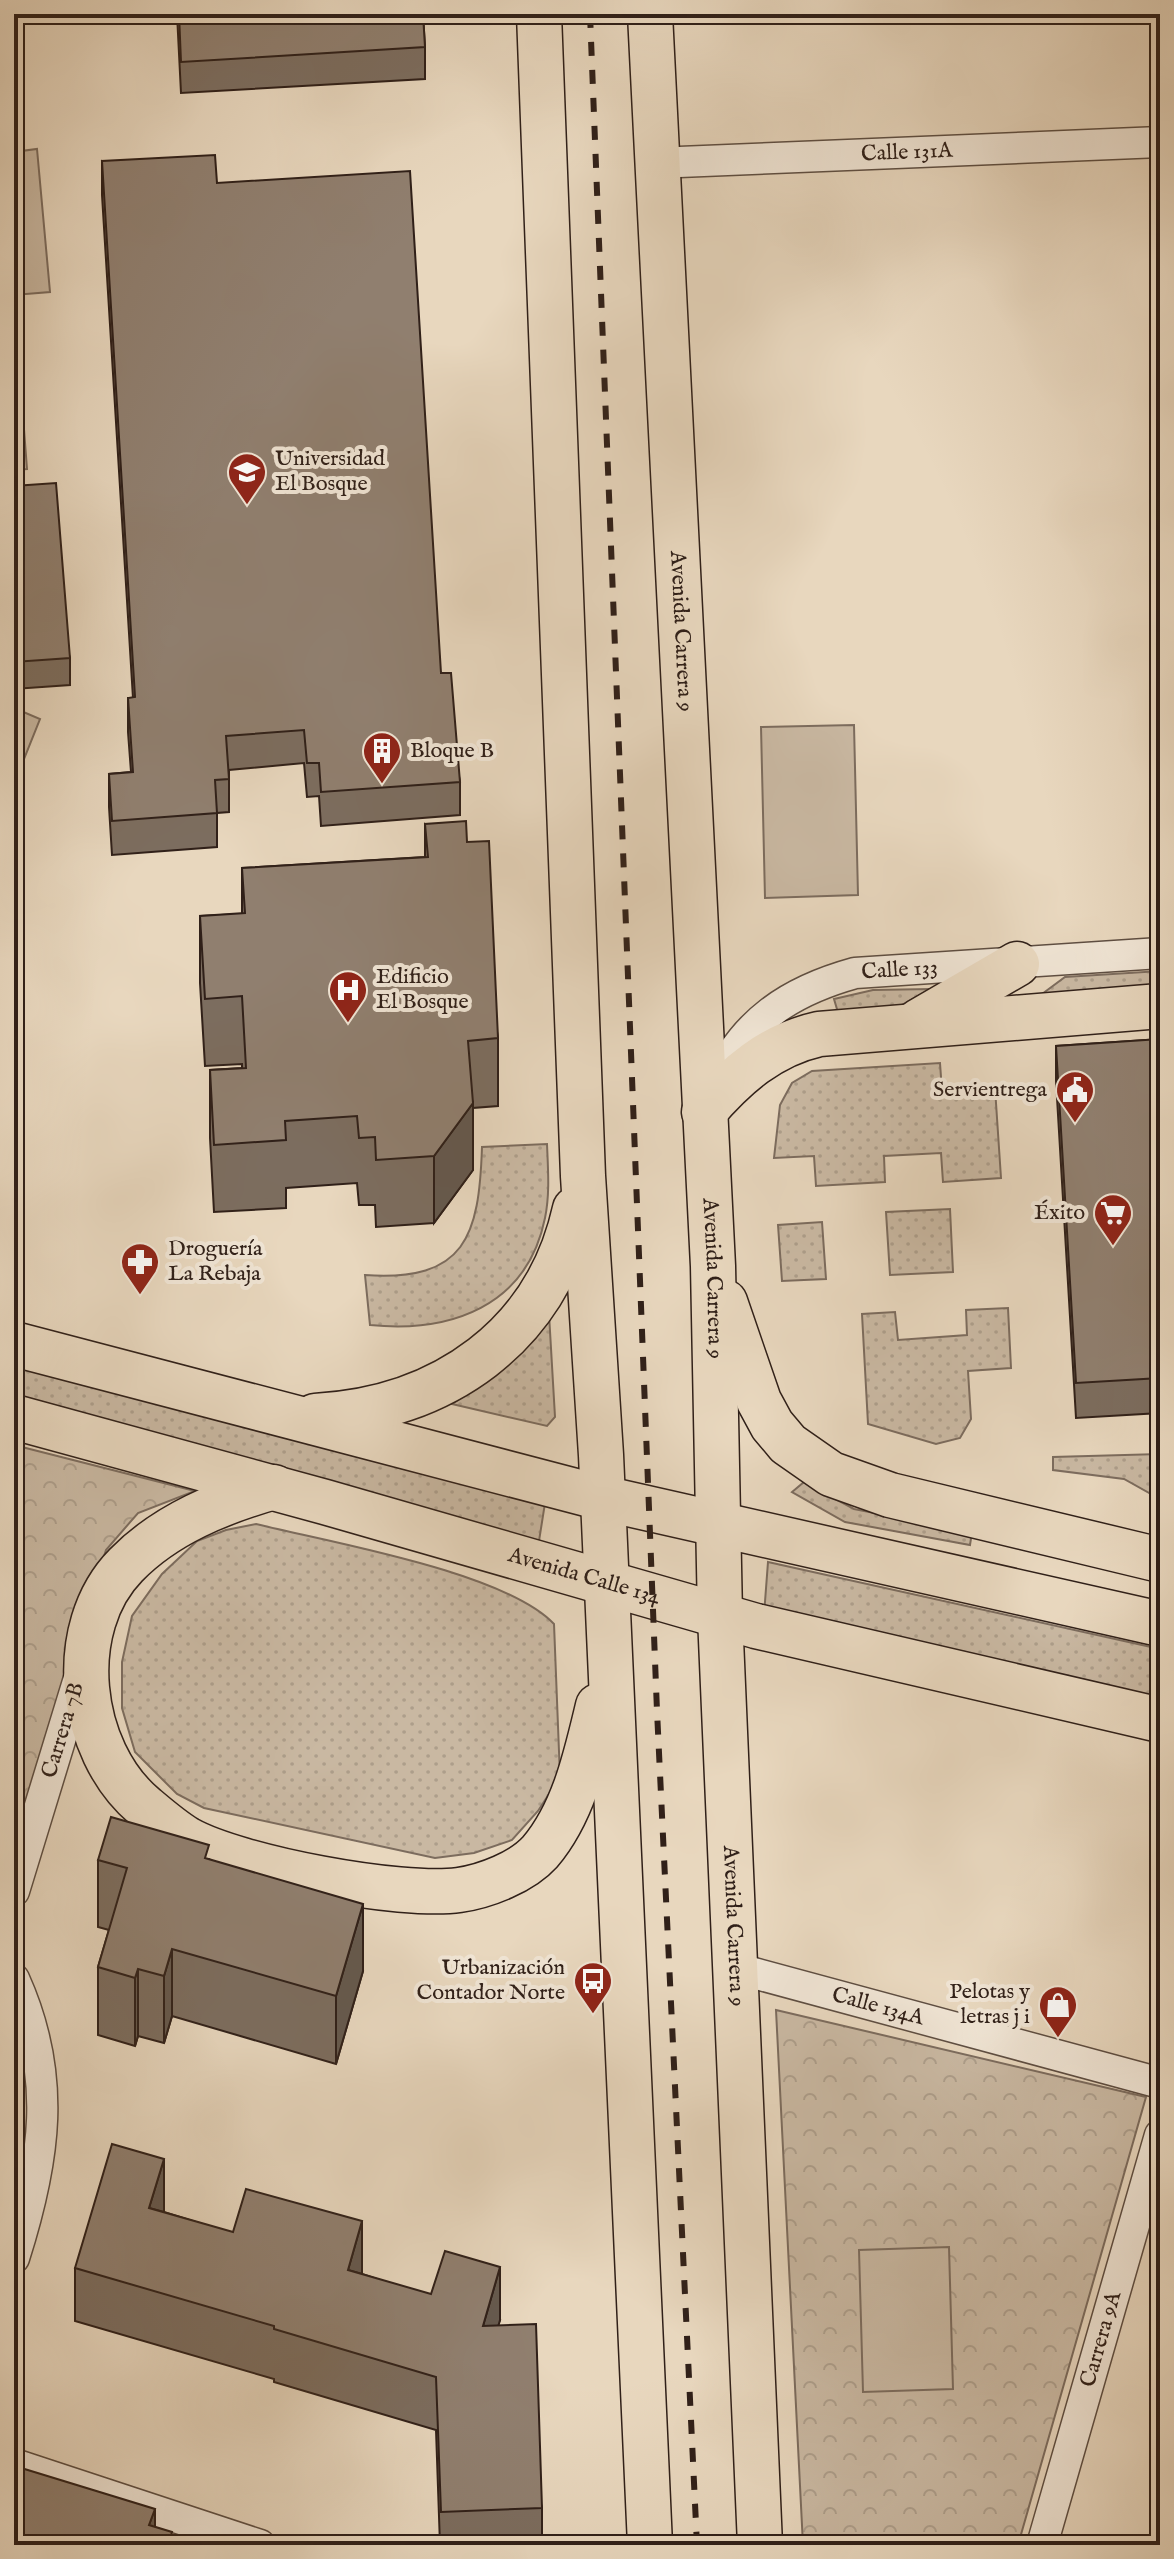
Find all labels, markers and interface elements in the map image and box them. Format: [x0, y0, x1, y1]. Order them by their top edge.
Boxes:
street label: Calle 131A [860, 137, 954, 168]
place label: Universidad El Bosque [275, 445, 385, 498]
school or university icon: Universidad El Bosque [226, 451, 268, 506]
street label: Avenida Carrera 9 [663, 549, 699, 712]
building icon: Bloque B [361, 730, 403, 785]
place label: Bloque B [410, 737, 494, 765]
street label: Calle 133 [860, 954, 939, 987]
place label: Edificio El Bosque [376, 963, 469, 1016]
hospital icon: Edificio El Bosque [327, 969, 369, 1024]
public building icon: Servientrega [1054, 1069, 1096, 1124]
place label: Servientrega [933, 1076, 1047, 1104]
supermarket icon: Éxito [1092, 1192, 1134, 1247]
street label: Avenida Carrera 9 [696, 1196, 729, 1359]
place label: Éxito [1034, 1199, 1085, 1227]
place label: Droguería La Rebaja [168, 1235, 263, 1288]
pharmacy icon: Droguería La Rebaja [119, 1241, 161, 1296]
street label: Avenida Calle 134 [504, 1541, 664, 1612]
street label: Carrera 7B [35, 1679, 91, 1782]
street label: Avenida Carrera 9 [716, 1844, 751, 2007]
place label: Urbanización Contador Norte [416, 1954, 565, 2007]
bus stop icon: Urbanización Contador Norte [572, 1960, 614, 2015]
place label: Pelotas y letras j i [949, 1978, 1030, 2031]
street label: Calle 134A [829, 1981, 928, 2033]
shop icon: Pelotas y letras j i [1037, 1984, 1079, 2039]
street label: Carrera 9A [1074, 2287, 1129, 2391]

